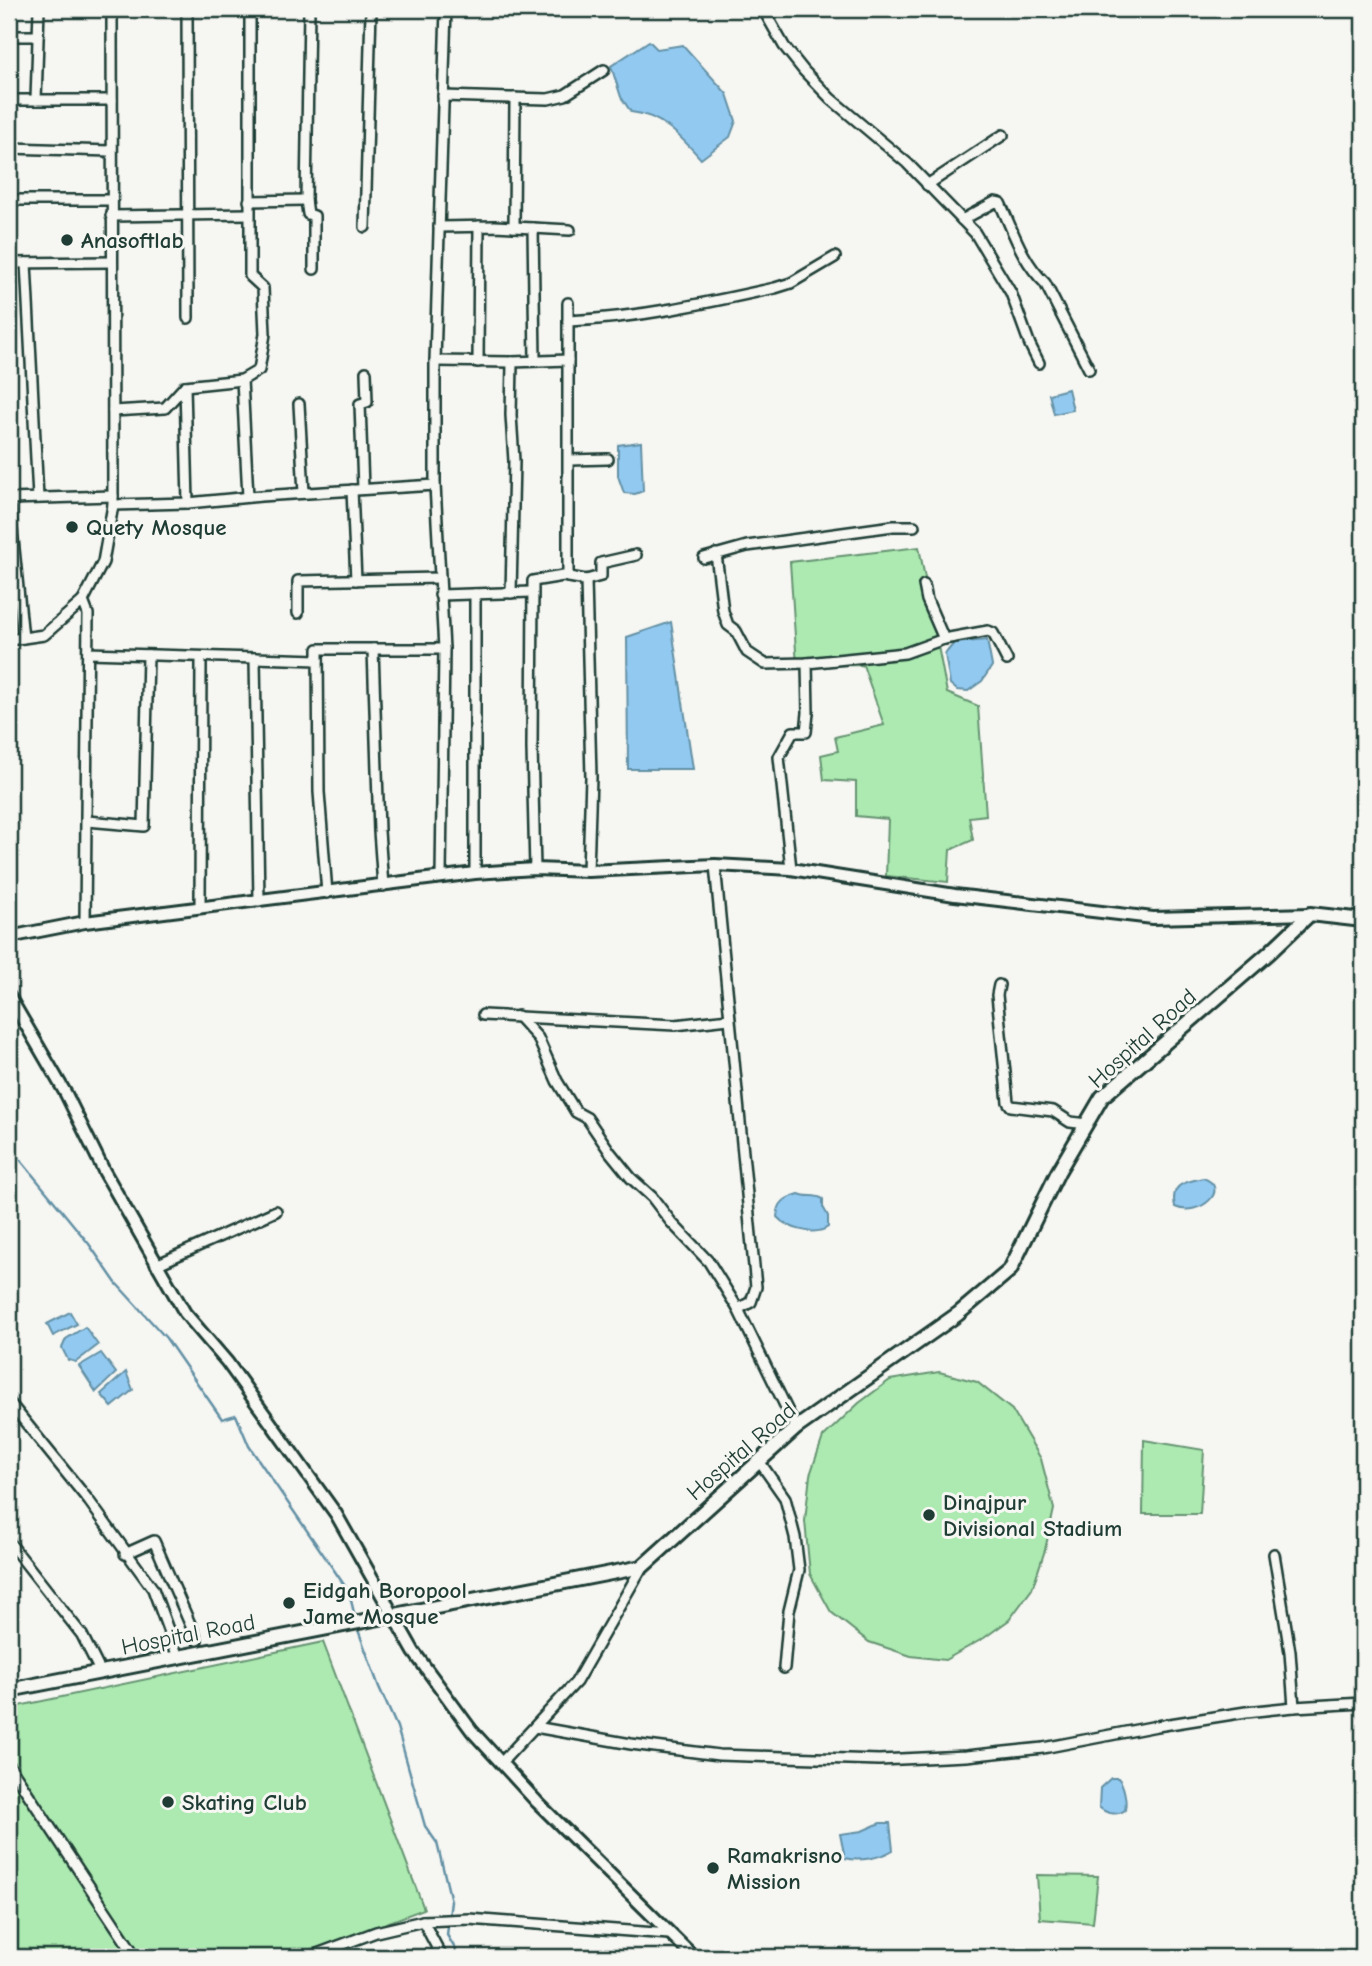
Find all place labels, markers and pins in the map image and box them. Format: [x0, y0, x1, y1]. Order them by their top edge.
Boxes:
place label: Anasoftlab [81, 227, 184, 254]
marker: Anasoftlab [59, 232, 75, 248]
place label: Quety Mosque [86, 514, 227, 541]
marker: Quety Mosque [64, 519, 80, 535]
place label: Dinajpur Divisional Stadium [943, 1489, 1122, 1542]
marker: Dinajpur Divisional Stadium [921, 1507, 937, 1523]
place label: Eidgah Boropool Jame Mosque [303, 1577, 467, 1630]
marker: Eidgah Boropool Jame Mosque [281, 1595, 297, 1611]
place label: Skating Club [182, 1789, 307, 1816]
marker: Skating Club [160, 1794, 176, 1810]
place label: Ramakrisno Mission [727, 1842, 842, 1895]
marker: Ramakrisno Mission [705, 1860, 721, 1876]

